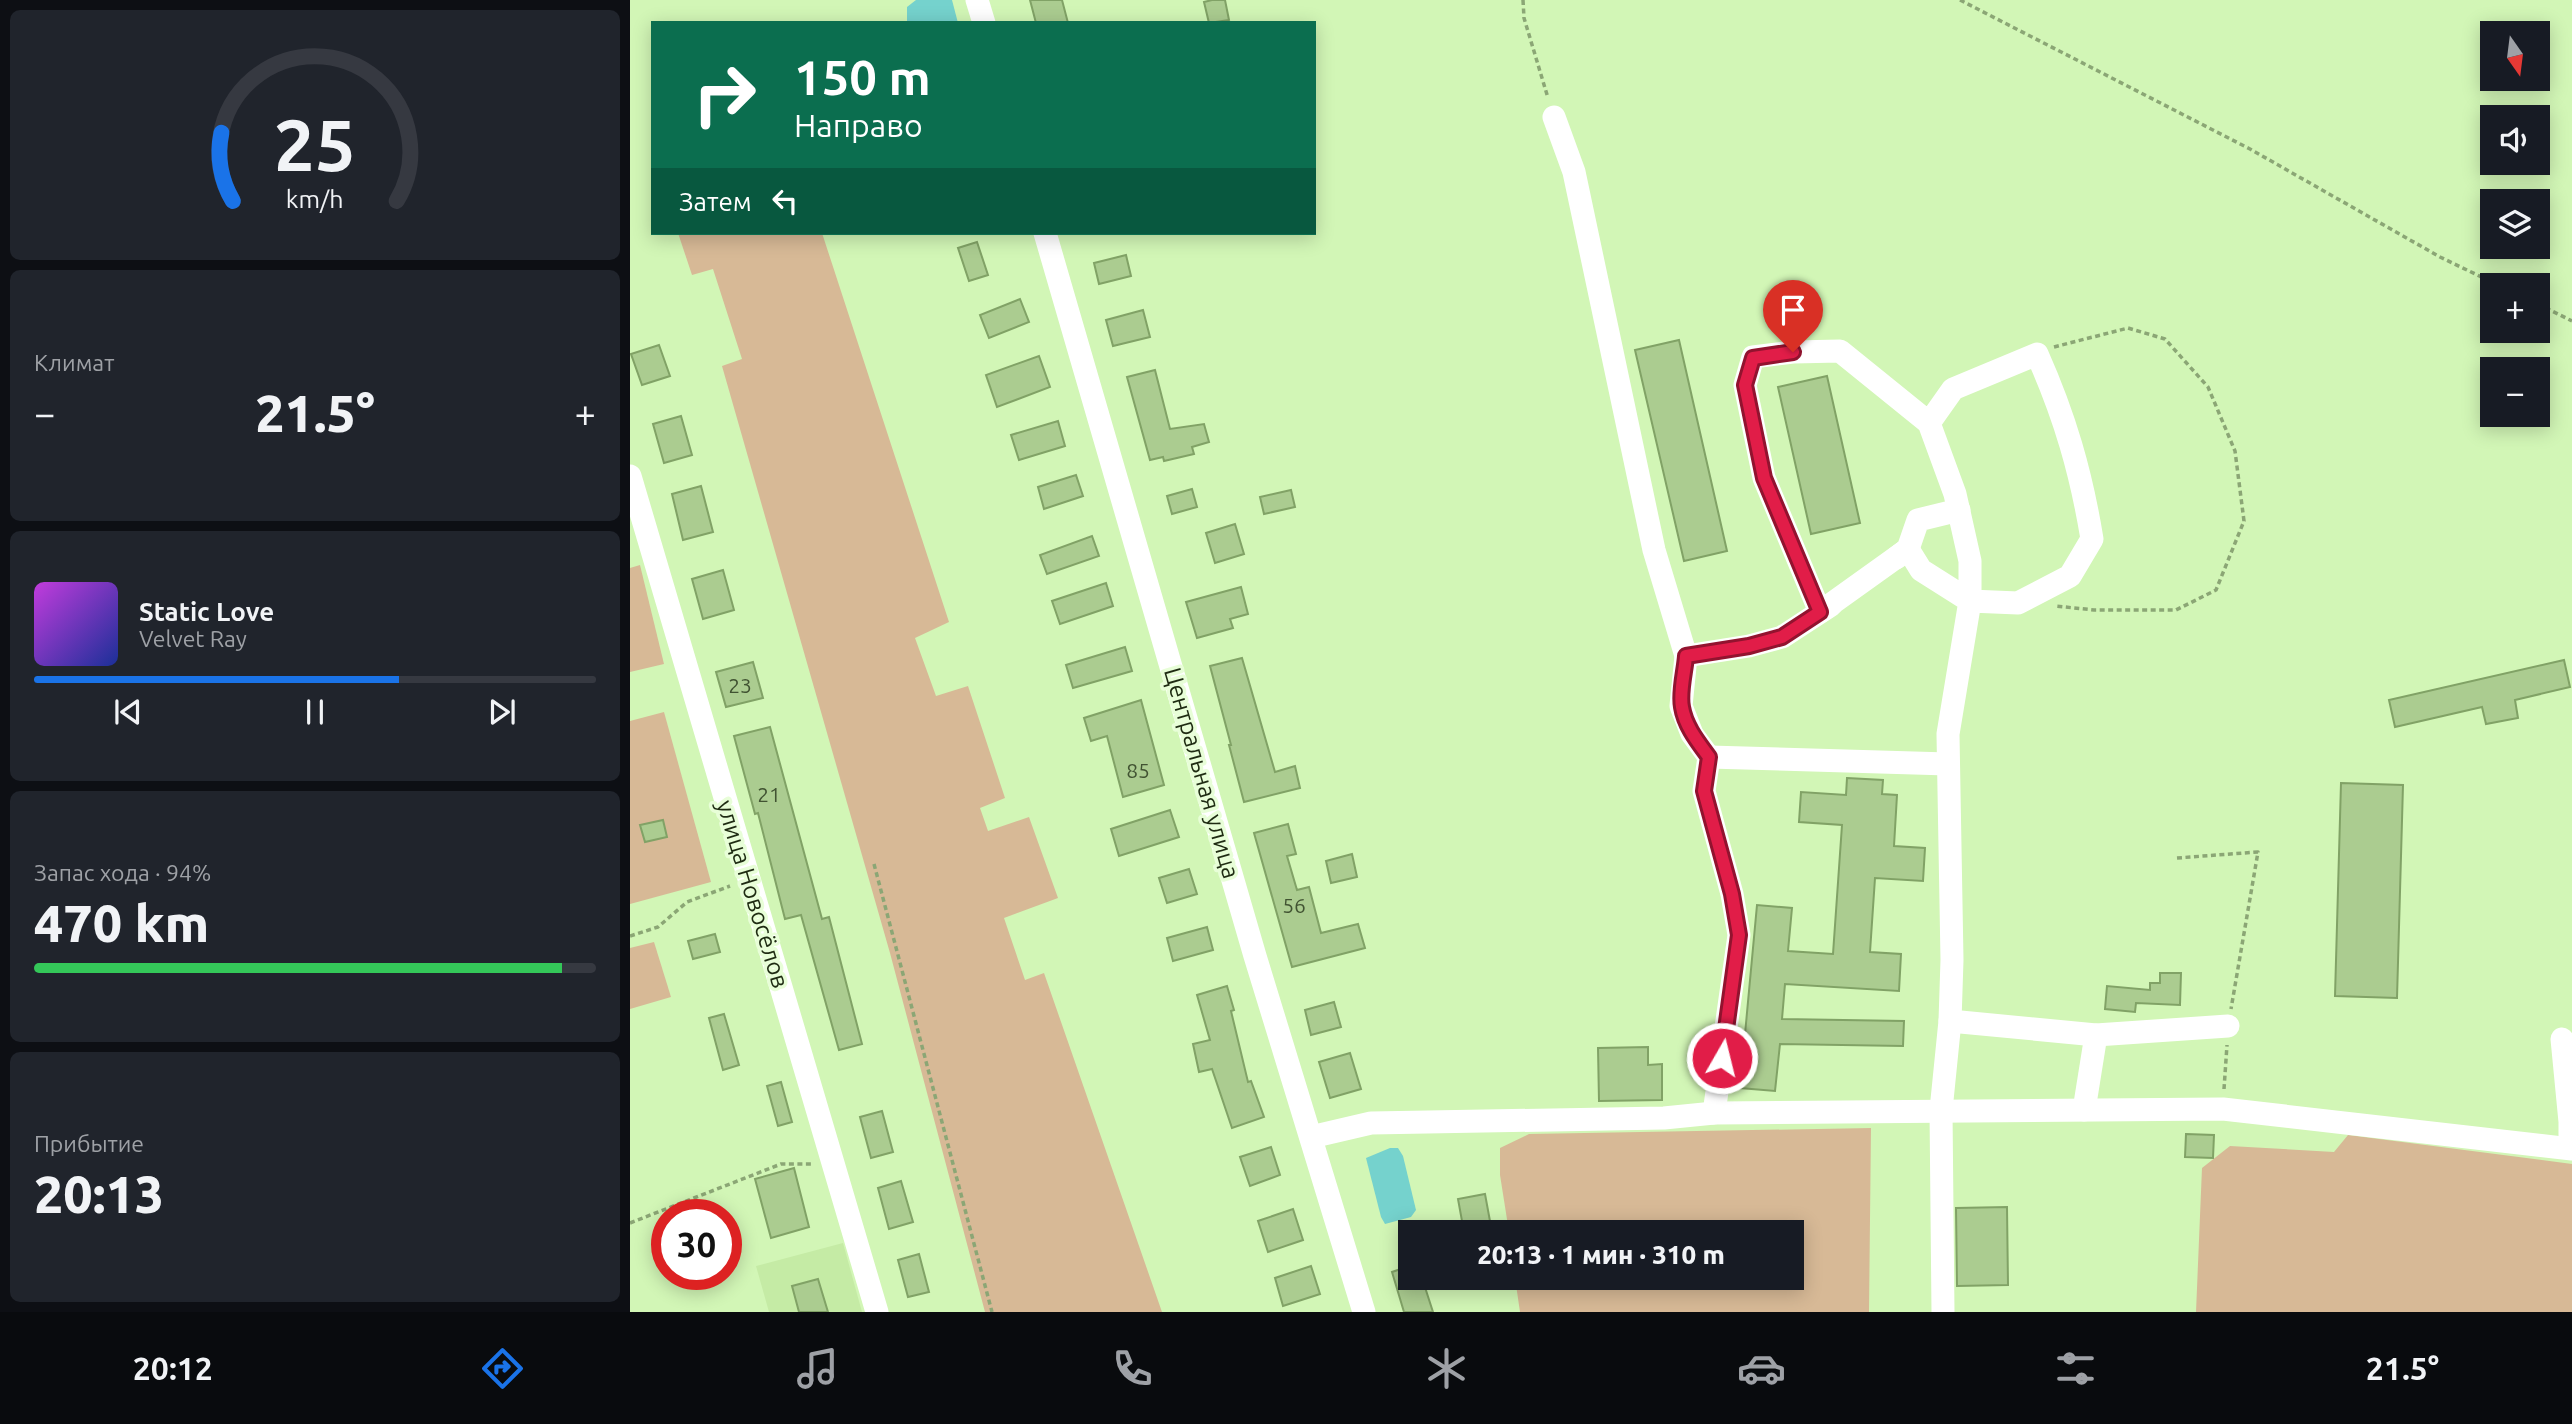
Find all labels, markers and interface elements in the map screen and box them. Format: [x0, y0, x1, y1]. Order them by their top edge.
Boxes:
north arrow [2480, 21, 2550, 91]
map controls [2480, 21, 2550, 427]
icon: right [679, 49, 770, 140]
text: 150 m [794, 49, 931, 104]
text: 25 [274, 104, 356, 186]
button: sound [2480, 105, 2550, 175]
text: Направо [794, 107, 923, 143]
icon: left [766, 182, 804, 220]
text: km/h [286, 185, 344, 213]
text: Затем [679, 187, 752, 216]
button: layers [2480, 189, 2550, 259]
button: + [2480, 273, 2550, 343]
pin [1763, 280, 1823, 352]
icon: arrive [1774, 291, 1812, 329]
text: Климат [34, 350, 114, 375]
button: − [2480, 357, 2550, 427]
text: 21.5° [255, 384, 375, 442]
text: − [34, 392, 55, 434]
text: + [575, 392, 596, 434]
text: Static Love [139, 597, 274, 626]
text: Velvet Ray [139, 626, 247, 651]
street label: Центральная улица [1159, 664, 1245, 882]
house number: 23 [728, 673, 752, 697]
icon: previous [109, 693, 147, 731]
icon: pause [296, 693, 334, 731]
icon: next [483, 693, 521, 731]
house number: 85 [1126, 758, 1150, 782]
house number: 21 [757, 782, 781, 806]
street label: улица Новосёлов [712, 797, 794, 991]
text: Запас хода · 94% [34, 860, 211, 885]
house number: 56 [1282, 893, 1306, 917]
text: 470 km [34, 894, 209, 952]
position arrow [1685, 1021, 1759, 1095]
text: Прибытие [34, 1131, 144, 1156]
text: 20:13 [34, 1165, 164, 1223]
speed limit sign: 30 [651, 1199, 742, 1290]
text: 20:13 · 1 мин · 310 m [1477, 1240, 1725, 1269]
icon: directions [478, 1344, 527, 1393]
icon: music [793, 1344, 842, 1393]
icon: phone [1108, 1344, 1157, 1393]
icon: climate [1422, 1344, 1471, 1393]
icon: car [1737, 1344, 1786, 1393]
icon: filters [2051, 1344, 2100, 1393]
text: 20:12 [133, 1350, 213, 1386]
text: 21.5° [2366, 1350, 2439, 1386]

